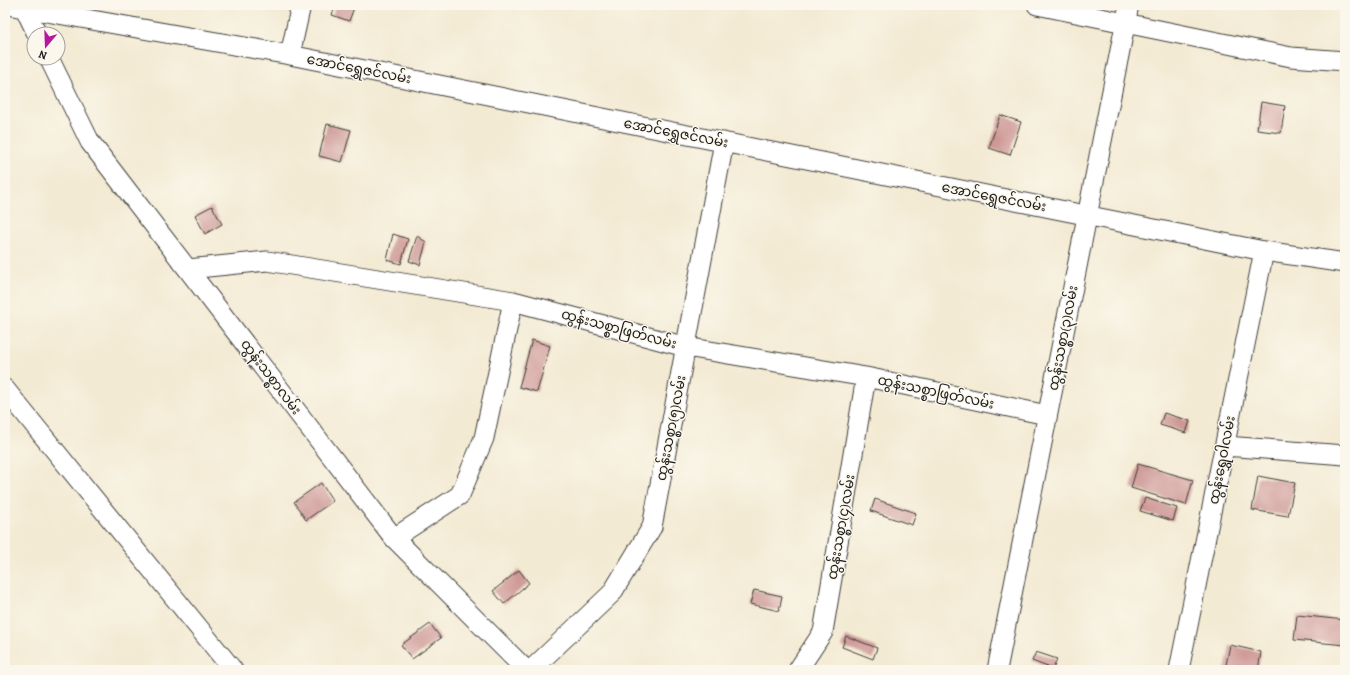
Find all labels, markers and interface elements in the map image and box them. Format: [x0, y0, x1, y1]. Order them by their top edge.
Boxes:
north arrow [26, 26, 66, 66]
text: N [37, 47, 49, 63]
street label: အောင်ရွှေဇင်လမ်း [305, 49, 413, 90]
street label: အောင်ရွှေဇင်လမ်း [622, 113, 730, 154]
street label: အောင်ရွှေဇင်လမ်း [940, 177, 1048, 218]
street label: ထွန်းသစ္စာ(၃)လမ်း [1043, 284, 1085, 393]
street label: ထွန်းသစ္စာဖြတ်လမ်း [559, 304, 679, 356]
street label: ထွန်းသစ္စာလမ်း [234, 335, 307, 420]
street label: ထွန်းသစ္စာဖြတ်လမ်း [876, 369, 996, 416]
street label: ထွန်းသစ္စာ(၅)လမ်း [650, 373, 693, 483]
street label: ထွန်းရွှေဝါလမ်း [1203, 414, 1242, 506]
street label: ထွန်းသစ္စာ(၄)လမ်း [821, 473, 862, 582]

